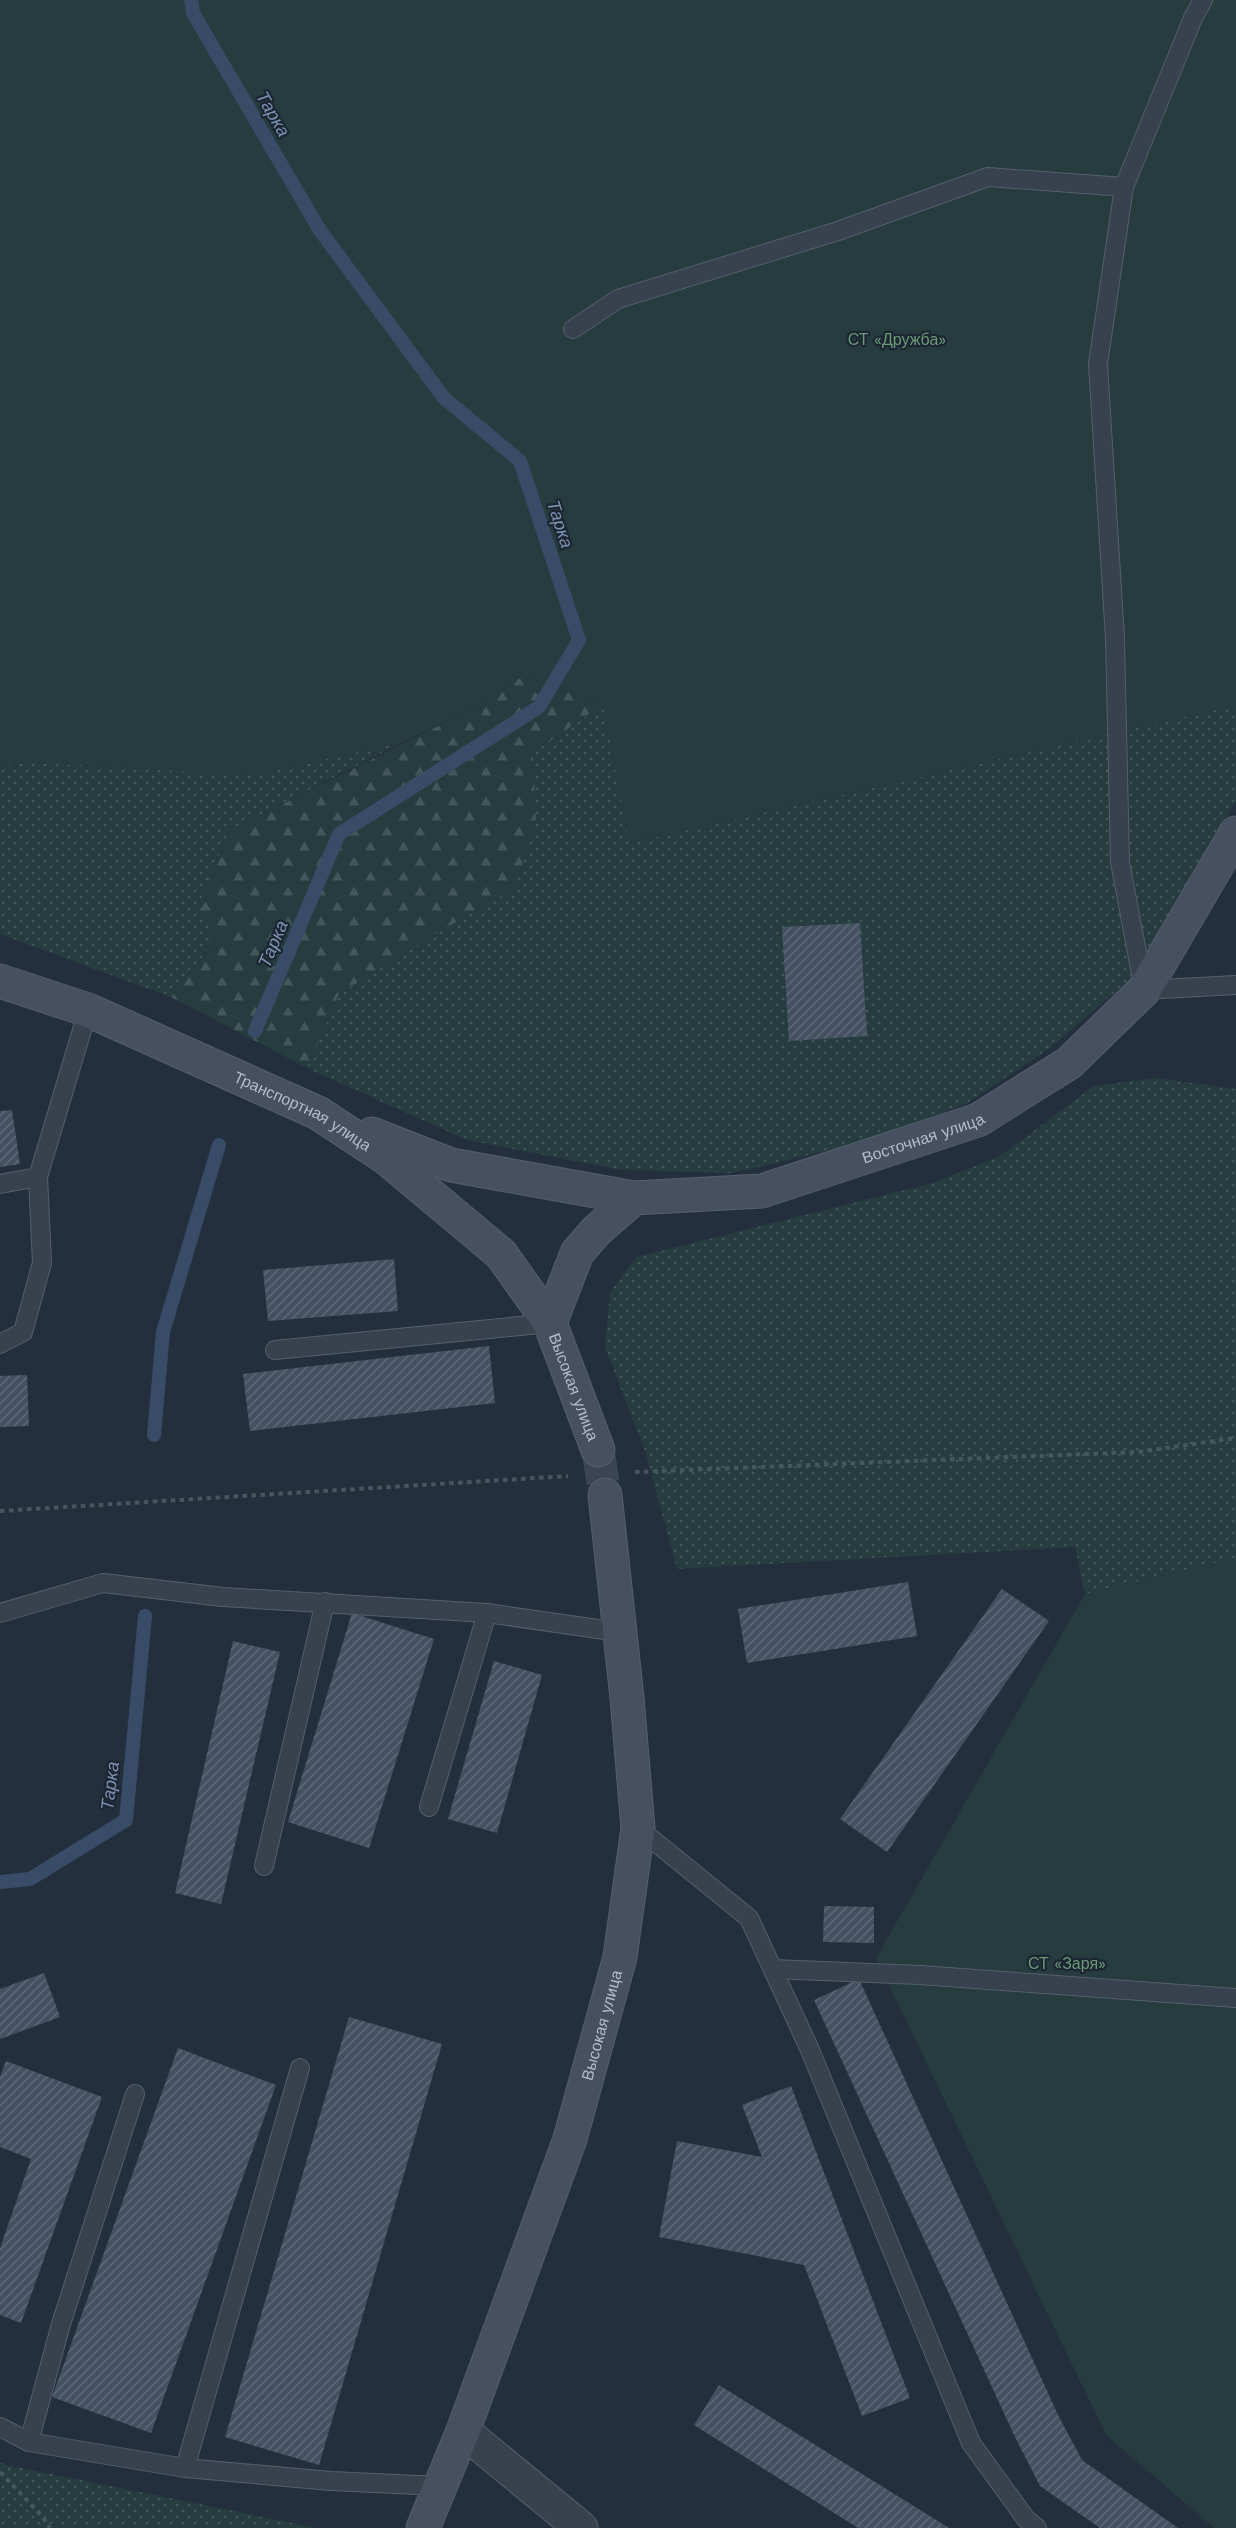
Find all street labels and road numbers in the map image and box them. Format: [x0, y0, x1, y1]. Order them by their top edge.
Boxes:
street label: Транспортная улица [231, 1068, 375, 1155]
street label: Восточная улица [860, 1109, 988, 1168]
street label: Высокая улица [545, 1331, 603, 1444]
street label: Высокая улица [578, 1968, 626, 2083]

